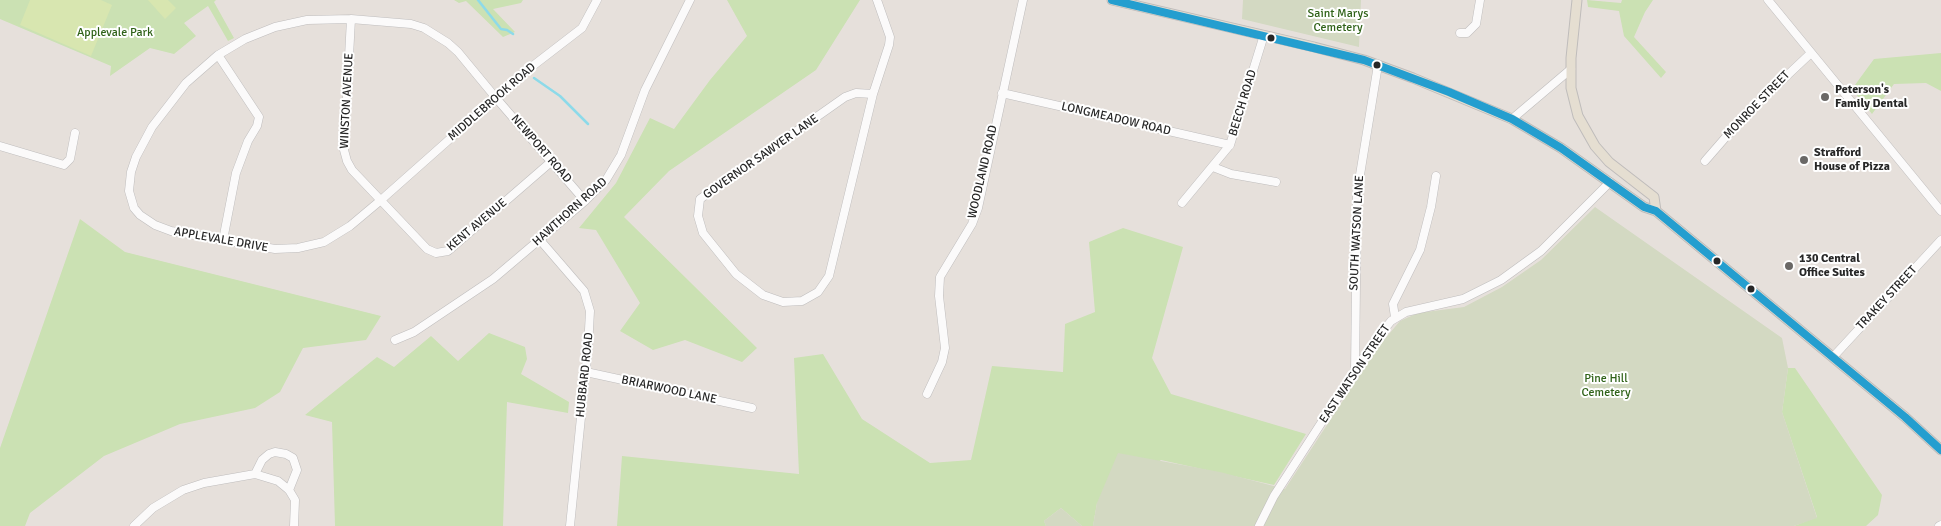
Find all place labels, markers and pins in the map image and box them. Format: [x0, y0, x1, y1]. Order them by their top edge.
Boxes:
unlabelled marker [1266, 33, 1276, 43]
unlabelled marker [1372, 60, 1382, 70]
place label: Peterson's Family Dental [1835, 83, 1908, 111]
marker: Peterson's Family Dental [1819, 91, 1831, 103]
place label: Strafford House of Pizza [1814, 146, 1890, 174]
marker: Strafford House of Pizza [1798, 154, 1810, 166]
place label: 130 Central Office Suites [1799, 252, 1865, 280]
unlabelled marker [1712, 256, 1722, 266]
marker: 130 Central Office Suites [1783, 260, 1795, 272]
unlabelled marker [1746, 284, 1756, 294]

